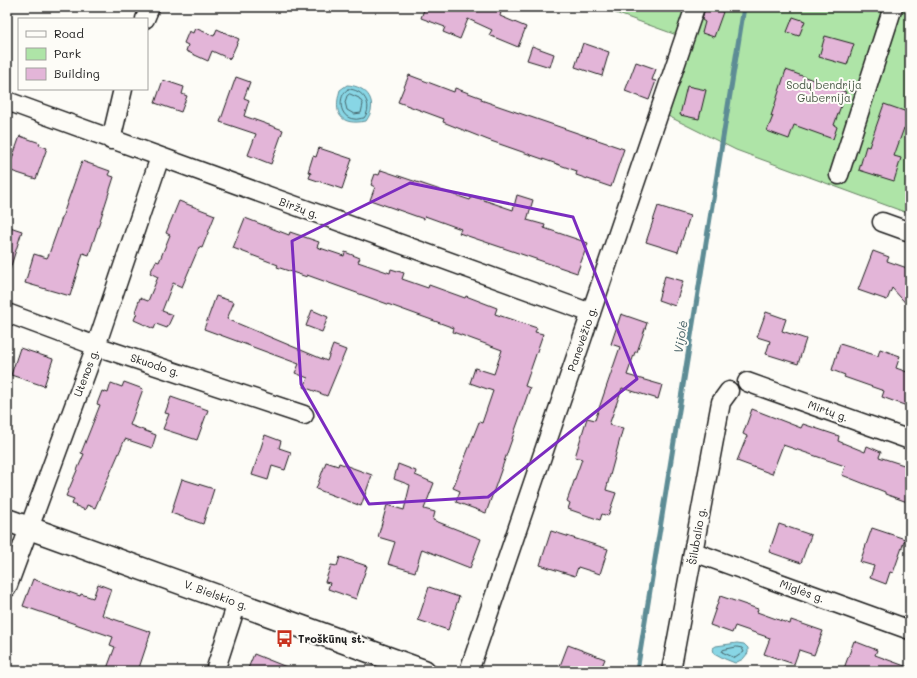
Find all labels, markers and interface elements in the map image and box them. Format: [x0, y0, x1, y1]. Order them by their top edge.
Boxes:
legend [18, 18, 148, 90]
text: Road [54, 25, 84, 41]
text: Park [54, 45, 81, 61]
text: Building [54, 65, 100, 81]
park label: Sodų bendrija Gubernija [786, 77, 862, 105]
street label: Biržų g. [277, 193, 321, 222]
street label: Panevėžio g. [563, 304, 600, 373]
water label: Vijolė [670, 319, 691, 355]
street label: Utenos g. [70, 347, 102, 399]
street label: Skuodo g. [128, 349, 182, 380]
street label: Mirtų g. [806, 396, 850, 425]
street label: Šilubalio g. [684, 506, 709, 566]
street label: Miglės g. [778, 575, 827, 606]
street label: V. Bielskio g. [182, 576, 250, 613]
bus stop icon: Troškūnų st. [275, 629, 295, 649]
place label: Troškūnų st. [298, 631, 365, 646]

